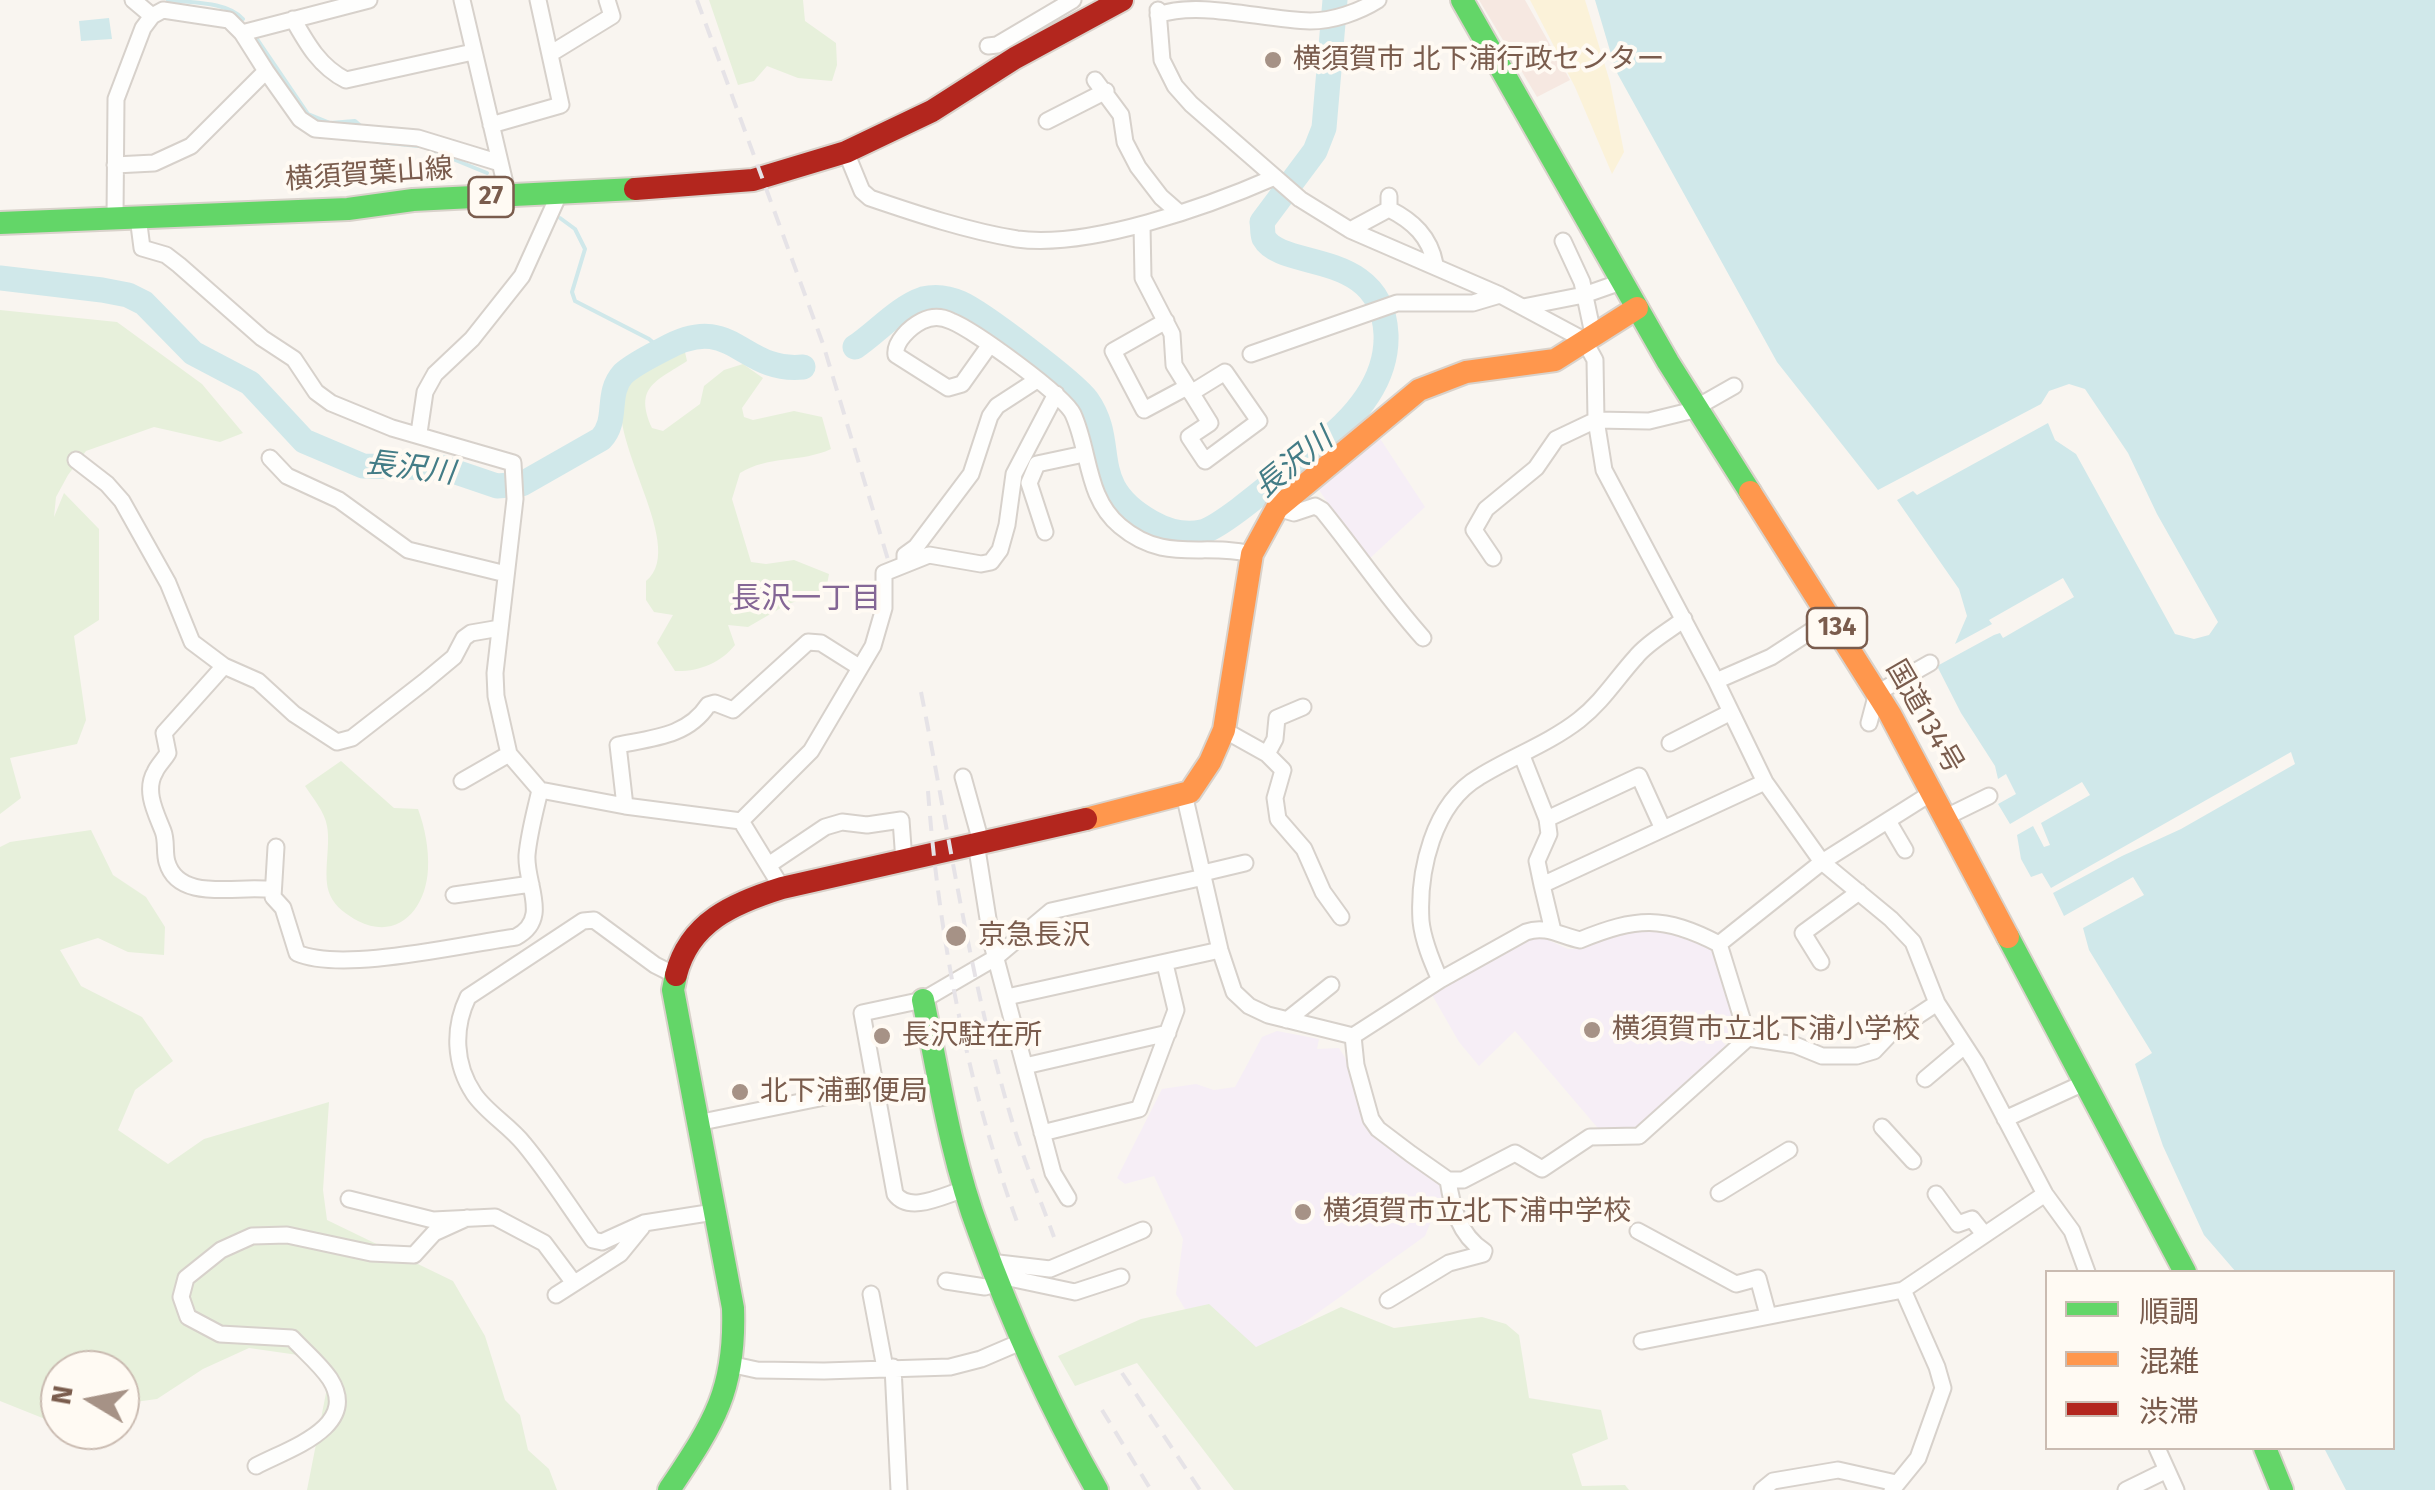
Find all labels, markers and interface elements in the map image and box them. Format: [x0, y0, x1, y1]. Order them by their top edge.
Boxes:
place label: 横須賀市 北下浦行政センター [1293, 43, 1664, 77]
marker: 横須賀市 北下浦行政センター [1262, 49, 1284, 71]
street label: 横須賀葉山線 [284, 152, 454, 198]
road number: 27 [468, 177, 514, 217]
water label: 長沢川 [1248, 422, 1340, 506]
water label: 長沢川 [363, 446, 457, 492]
district label: 長沢一丁目 [731, 582, 881, 618]
road number: 134 [1807, 608, 1867, 648]
street label: 国道134号 [1878, 655, 1970, 779]
place label: 京急長沢 [978, 919, 1090, 953]
marker: 京急長沢 [943, 923, 969, 949]
place label: 横須賀市立北下浦小学校 [1612, 1013, 1920, 1047]
place label: 長沢駐在所 [902, 1019, 1042, 1053]
marker: 横須賀市立北下浦小学校 [1581, 1019, 1603, 1041]
marker: 長沢駐在所 [871, 1025, 893, 1047]
place label: 北下浦郵便局 [760, 1075, 928, 1109]
marker: 北下浦郵便局 [729, 1081, 751, 1103]
place label: 横須賀市立北下浦中学校 [1323, 1195, 1631, 1229]
marker: 横須賀市立北下浦中学校 [1292, 1201, 1314, 1223]
legend [2045, 1270, 2395, 1450]
text: 順調 [2139, 1294, 2199, 1330]
text: 混雑 [2139, 1344, 2199, 1380]
north arrow [40, 1350, 140, 1450]
text: N [44, 1383, 80, 1407]
text: 渋滞 [2139, 1394, 2199, 1430]

